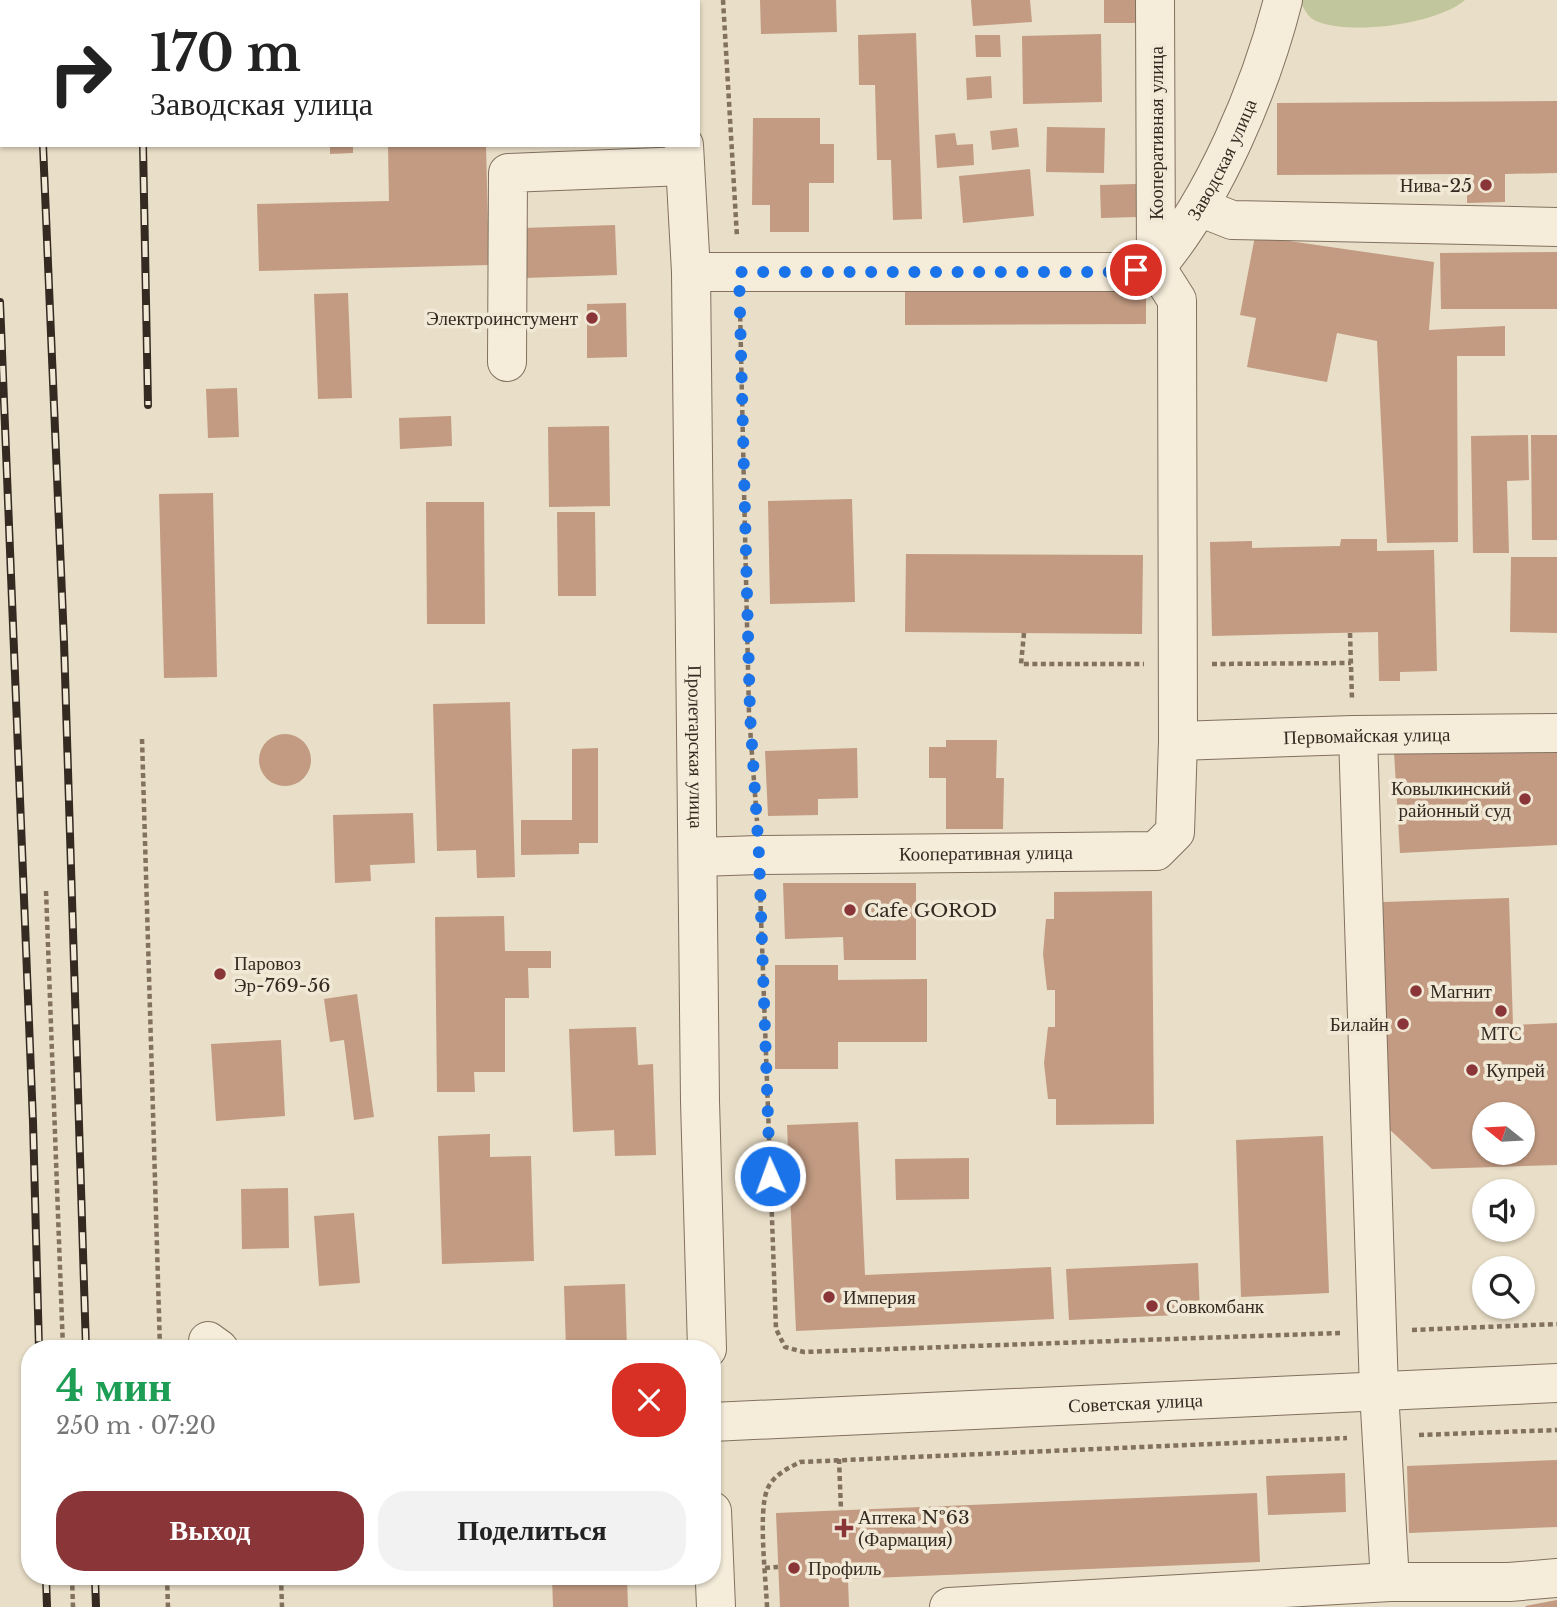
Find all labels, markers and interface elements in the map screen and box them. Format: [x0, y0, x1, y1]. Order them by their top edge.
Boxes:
text: 170 m [150, 23, 301, 84]
icon: right [35, 28, 126, 119]
street label: Кооперативная улица [1145, 45, 1168, 220]
text: Заводская улица [150, 84, 373, 124]
street label: Заводская улица [1182, 95, 1261, 224]
place label: Нива-25 [1400, 174, 1472, 197]
marker: Нива-25 [1478, 177, 1494, 193]
pin [1106, 240, 1166, 300]
icon: arrive [1117, 251, 1155, 289]
place label: Электроинстумент [426, 307, 579, 330]
marker: Электроинстумент [584, 310, 600, 326]
street label: Пролетарская улица [684, 665, 709, 829]
street label: Первомайская улица [1283, 723, 1451, 749]
place label: Ковылкинский районный суд [1391, 777, 1511, 822]
marker: Ковылкинский районный суд [1517, 791, 1533, 807]
street label: Кооперативная улица [899, 840, 1074, 865]
place label: Cafe GOROD [864, 899, 997, 922]
marker: Cafe GOROD [842, 902, 858, 918]
place label: Паровоз Эр-769-56 [234, 952, 330, 997]
marker: Паровоз Эр-769-56 [212, 966, 228, 982]
place label: Магнит [1430, 980, 1492, 1003]
marker: Магнит [1408, 983, 1424, 999]
marker: МТС [1493, 1003, 1509, 1019]
place label: Билайн [1330, 1013, 1389, 1036]
marker: Билайн [1395, 1016, 1411, 1032]
place label: МТС [1480, 1022, 1522, 1045]
place label: Купрей [1486, 1059, 1545, 1082]
marker: Купрей [1464, 1062, 1480, 1078]
north arrow [1472, 1102, 1535, 1166]
map controls [1472, 1102, 1535, 1319]
position arrow [733, 1139, 807, 1213]
button: sound [1472, 1179, 1535, 1242]
button: search [1472, 1256, 1535, 1319]
place label: Империя [843, 1286, 916, 1309]
marker: Империя [821, 1289, 837, 1305]
place label: Совкомбанк [1166, 1295, 1265, 1318]
marker: Совкомбанк [1144, 1298, 1160, 1314]
text: 4 мин [56, 1360, 172, 1412]
button: close [612, 1363, 686, 1437]
street label: Советская улица [1068, 1388, 1204, 1417]
text: 250 m · 07:20 [56, 1412, 216, 1440]
button: Выход [56, 1491, 364, 1571]
button: Поделиться [378, 1491, 686, 1571]
place label: Аптека №63 (Фармация) [858, 1506, 970, 1551]
marker: Аптека №63 (Фармация) [836, 1520, 852, 1536]
place label: Профиль [808, 1557, 882, 1580]
marker: Профиль [786, 1560, 802, 1576]

